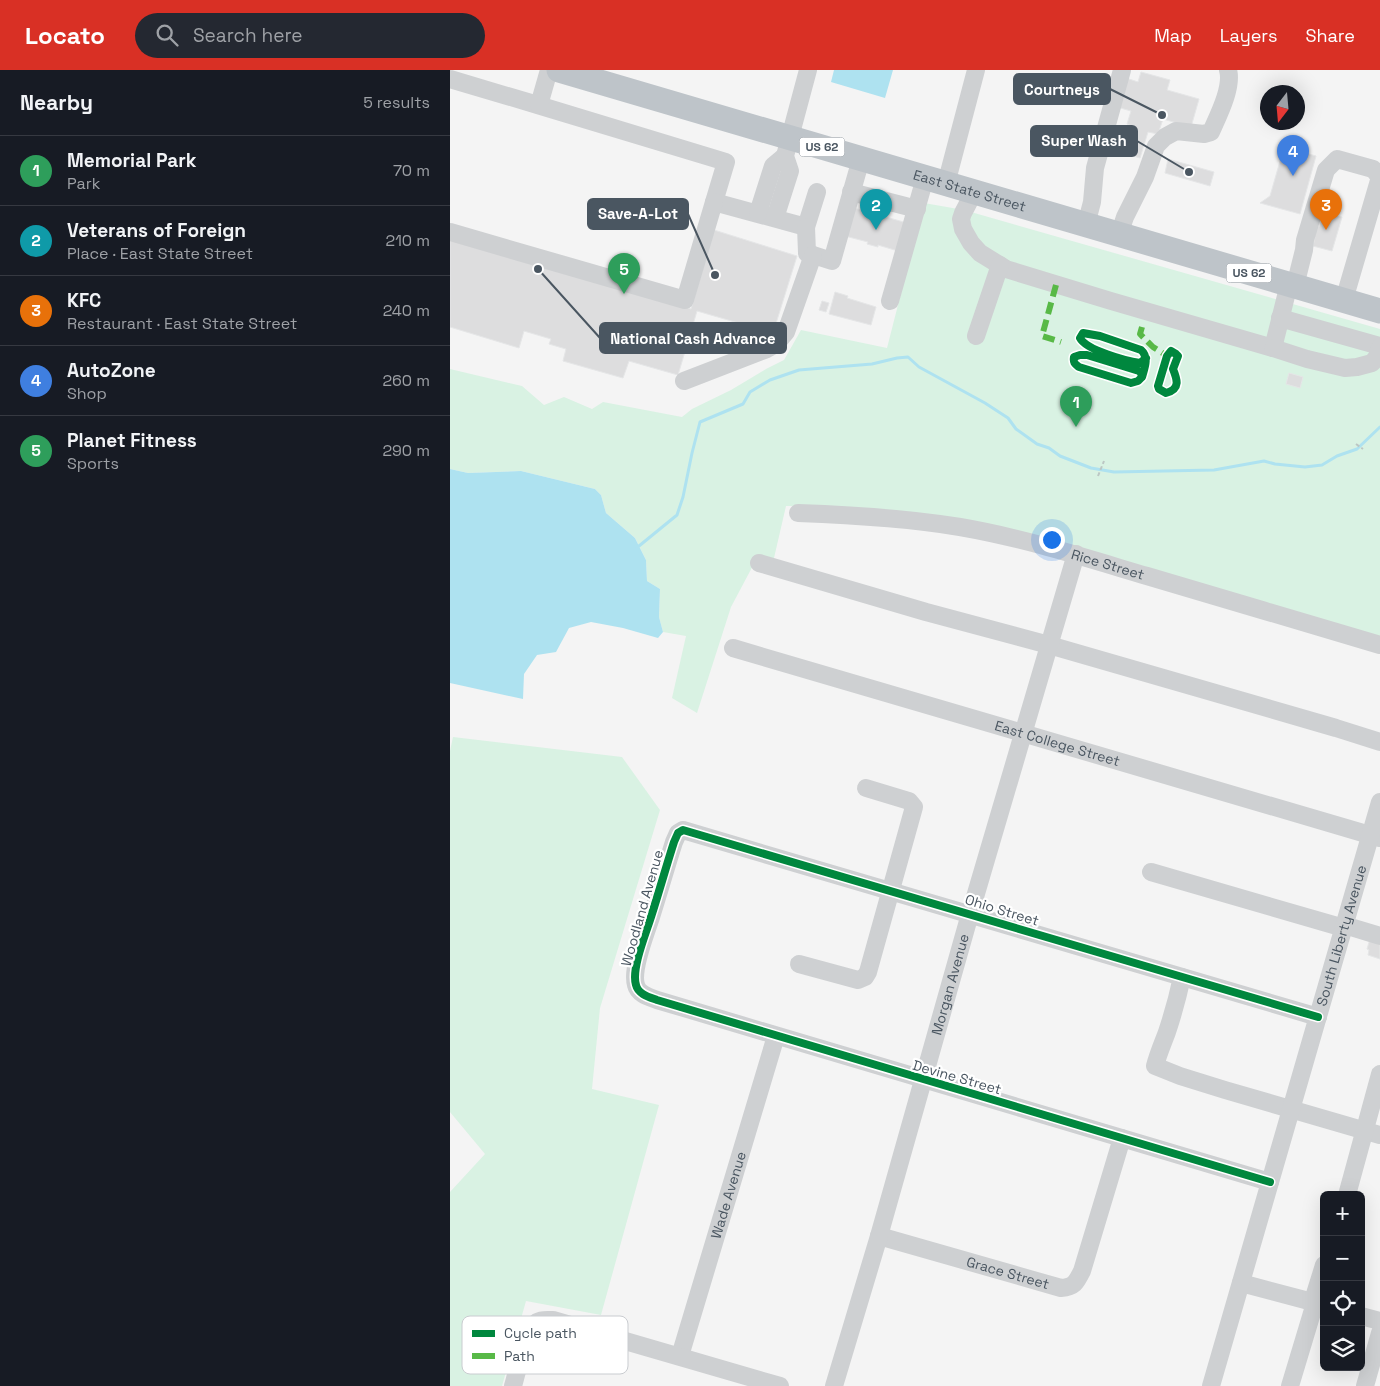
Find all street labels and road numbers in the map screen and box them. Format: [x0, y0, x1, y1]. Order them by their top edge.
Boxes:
road number: US 62 [800, 138, 844, 156]
street label: East State Street [911, 165, 1028, 216]
road number: US 62 [1226, 264, 1272, 282]
street label: Rice Street [1069, 545, 1146, 584]
street label: East College Street [993, 716, 1122, 770]
street label: Woodland Avenue [617, 848, 667, 968]
street label: South Liberty Avenue [1312, 863, 1370, 1008]
street label: Ohio Street [963, 890, 1041, 930]
street label: Morgan Avenue [927, 932, 973, 1037]
street label: Devine Street [911, 1056, 1003, 1098]
street label: Wade Avenue [707, 1149, 750, 1241]
street label: Grace Street [964, 1252, 1051, 1293]

